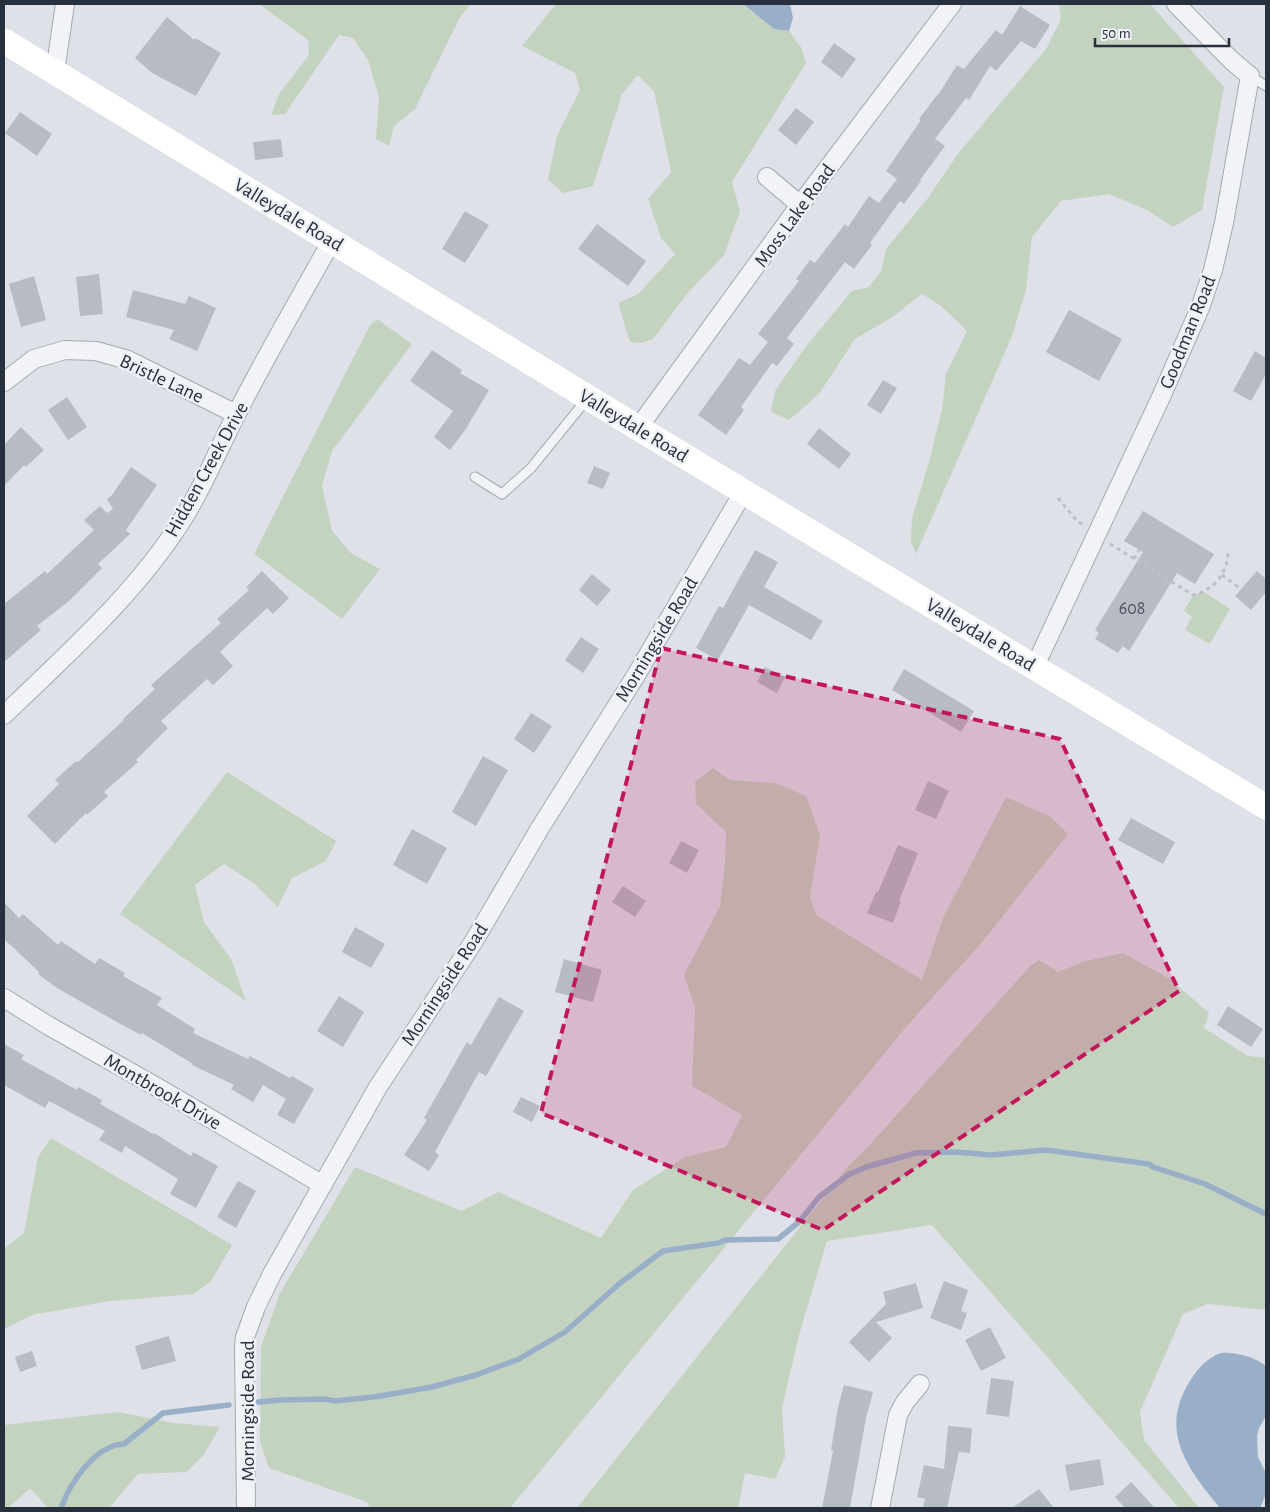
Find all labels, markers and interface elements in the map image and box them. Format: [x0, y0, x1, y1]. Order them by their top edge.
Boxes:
scale bar [1095, 15, 1229, 47]
text: 50 m [1102, 26, 1131, 41]
street label: Moss Lake Road [751, 160, 839, 271]
street label: Valleydale Road [230, 174, 347, 255]
street label: Goodman Road [1156, 273, 1220, 392]
street label: Bristle Lane [117, 351, 207, 407]
street label: Valleydale Road [575, 385, 692, 466]
street label: Hidden Creek Drive [162, 399, 252, 540]
street label: Morningside Road [612, 574, 702, 705]
street label: Valleydale Road [922, 594, 1039, 675]
house number: 608 [1119, 600, 1145, 618]
street label: Morningside Road [398, 920, 492, 1049]
street label: Montbrook Drive [100, 1050, 225, 1133]
street label: Morningside Road [238, 1340, 258, 1482]

